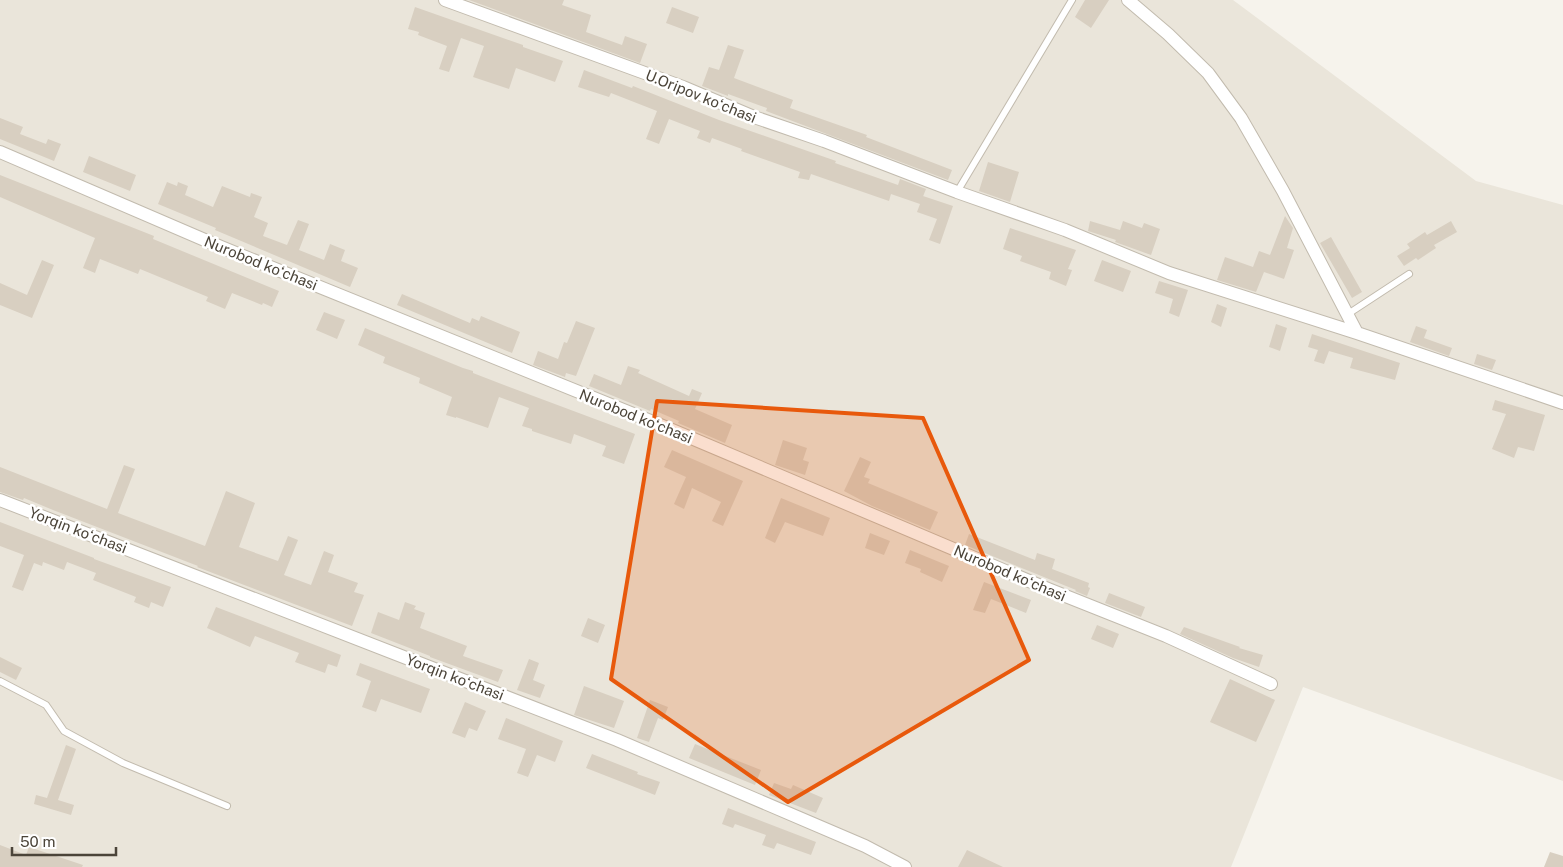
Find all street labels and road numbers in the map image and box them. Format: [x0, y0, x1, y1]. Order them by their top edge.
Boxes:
street label: U.Oripov koʻchasi [643, 66, 759, 126]
street label: Nurobod koʻchasi [202, 233, 320, 293]
street label: Nurobod koʻchasi [577, 386, 695, 446]
street label: Yorqin koʻchasi [27, 504, 129, 556]
street label: Nurobod koʻchasi [951, 542, 1069, 604]
street label: Yorqin koʻchasi [404, 651, 506, 703]

